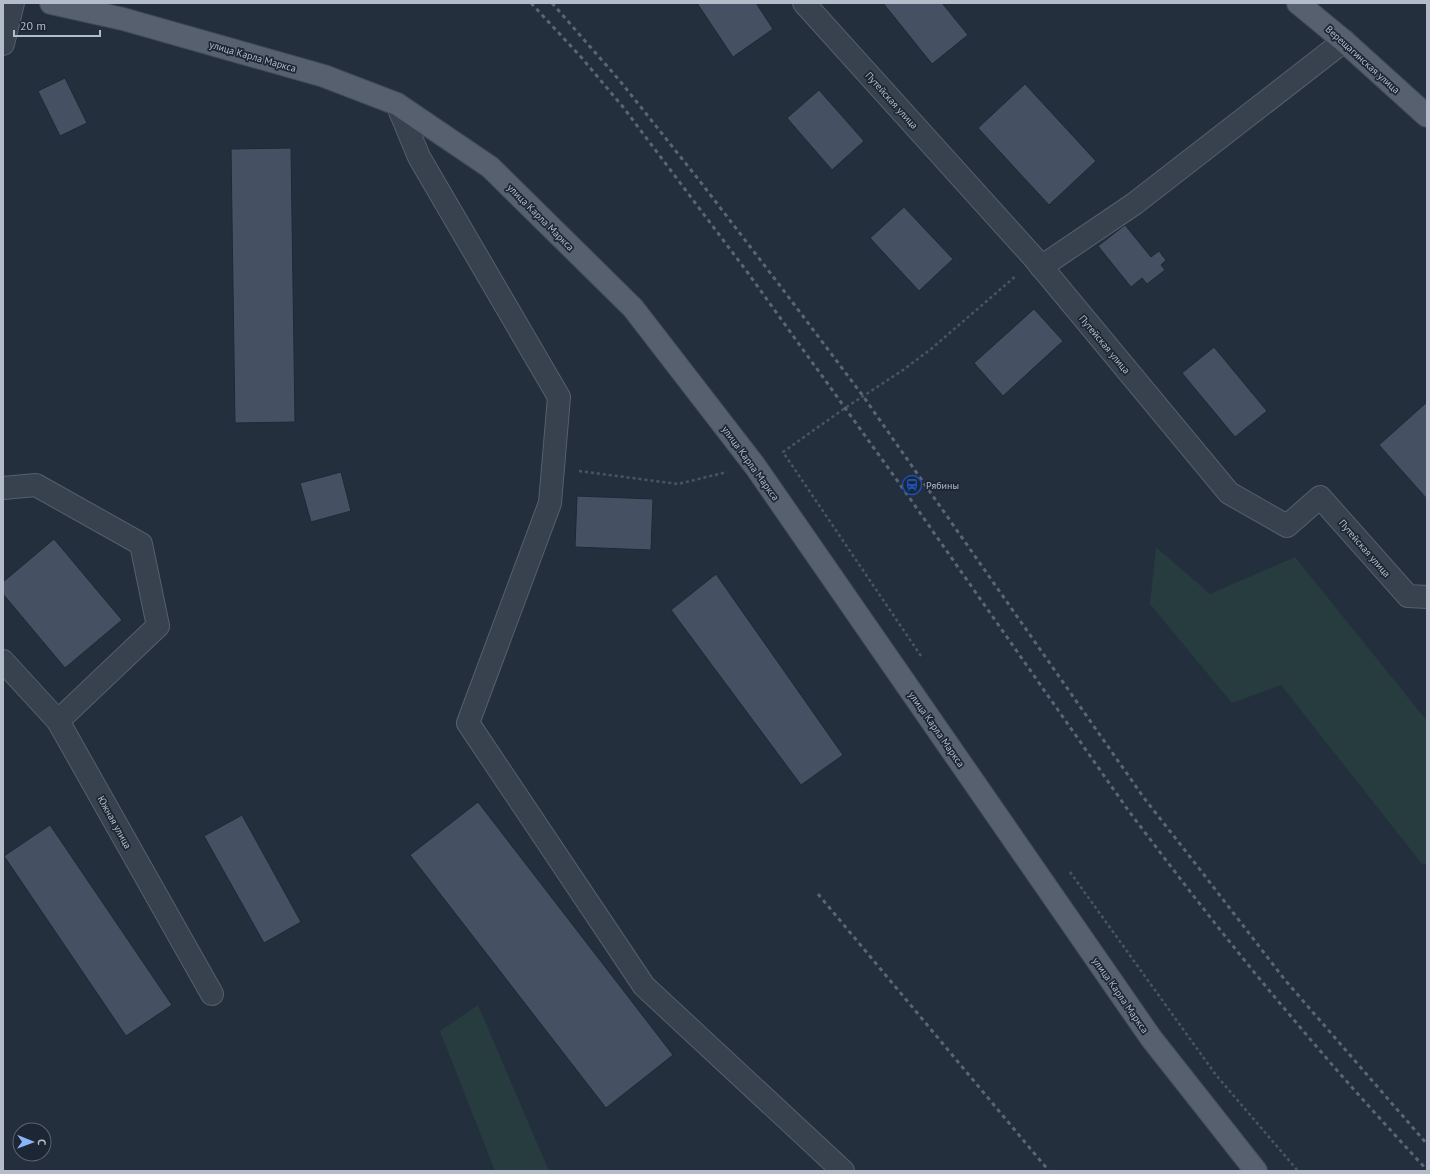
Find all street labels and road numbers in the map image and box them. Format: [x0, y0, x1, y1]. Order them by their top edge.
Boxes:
street label: Верещагинская улица [1323, 23, 1403, 96]
street label: улица Карла Маркса [208, 38, 298, 75]
street label: Путейская улица [862, 69, 921, 132]
street label: улица Карла Маркса [504, 181, 577, 254]
street label: Путейская улица [1076, 312, 1133, 376]
street label: улица Карла Маркса [719, 423, 782, 503]
street label: Путейская улица [1336, 517, 1393, 580]
street label: улица Карла Маркса [906, 689, 968, 770]
street label: Южная улица [95, 793, 135, 851]
street label: улица Карла Маркса [1090, 955, 1152, 1036]

